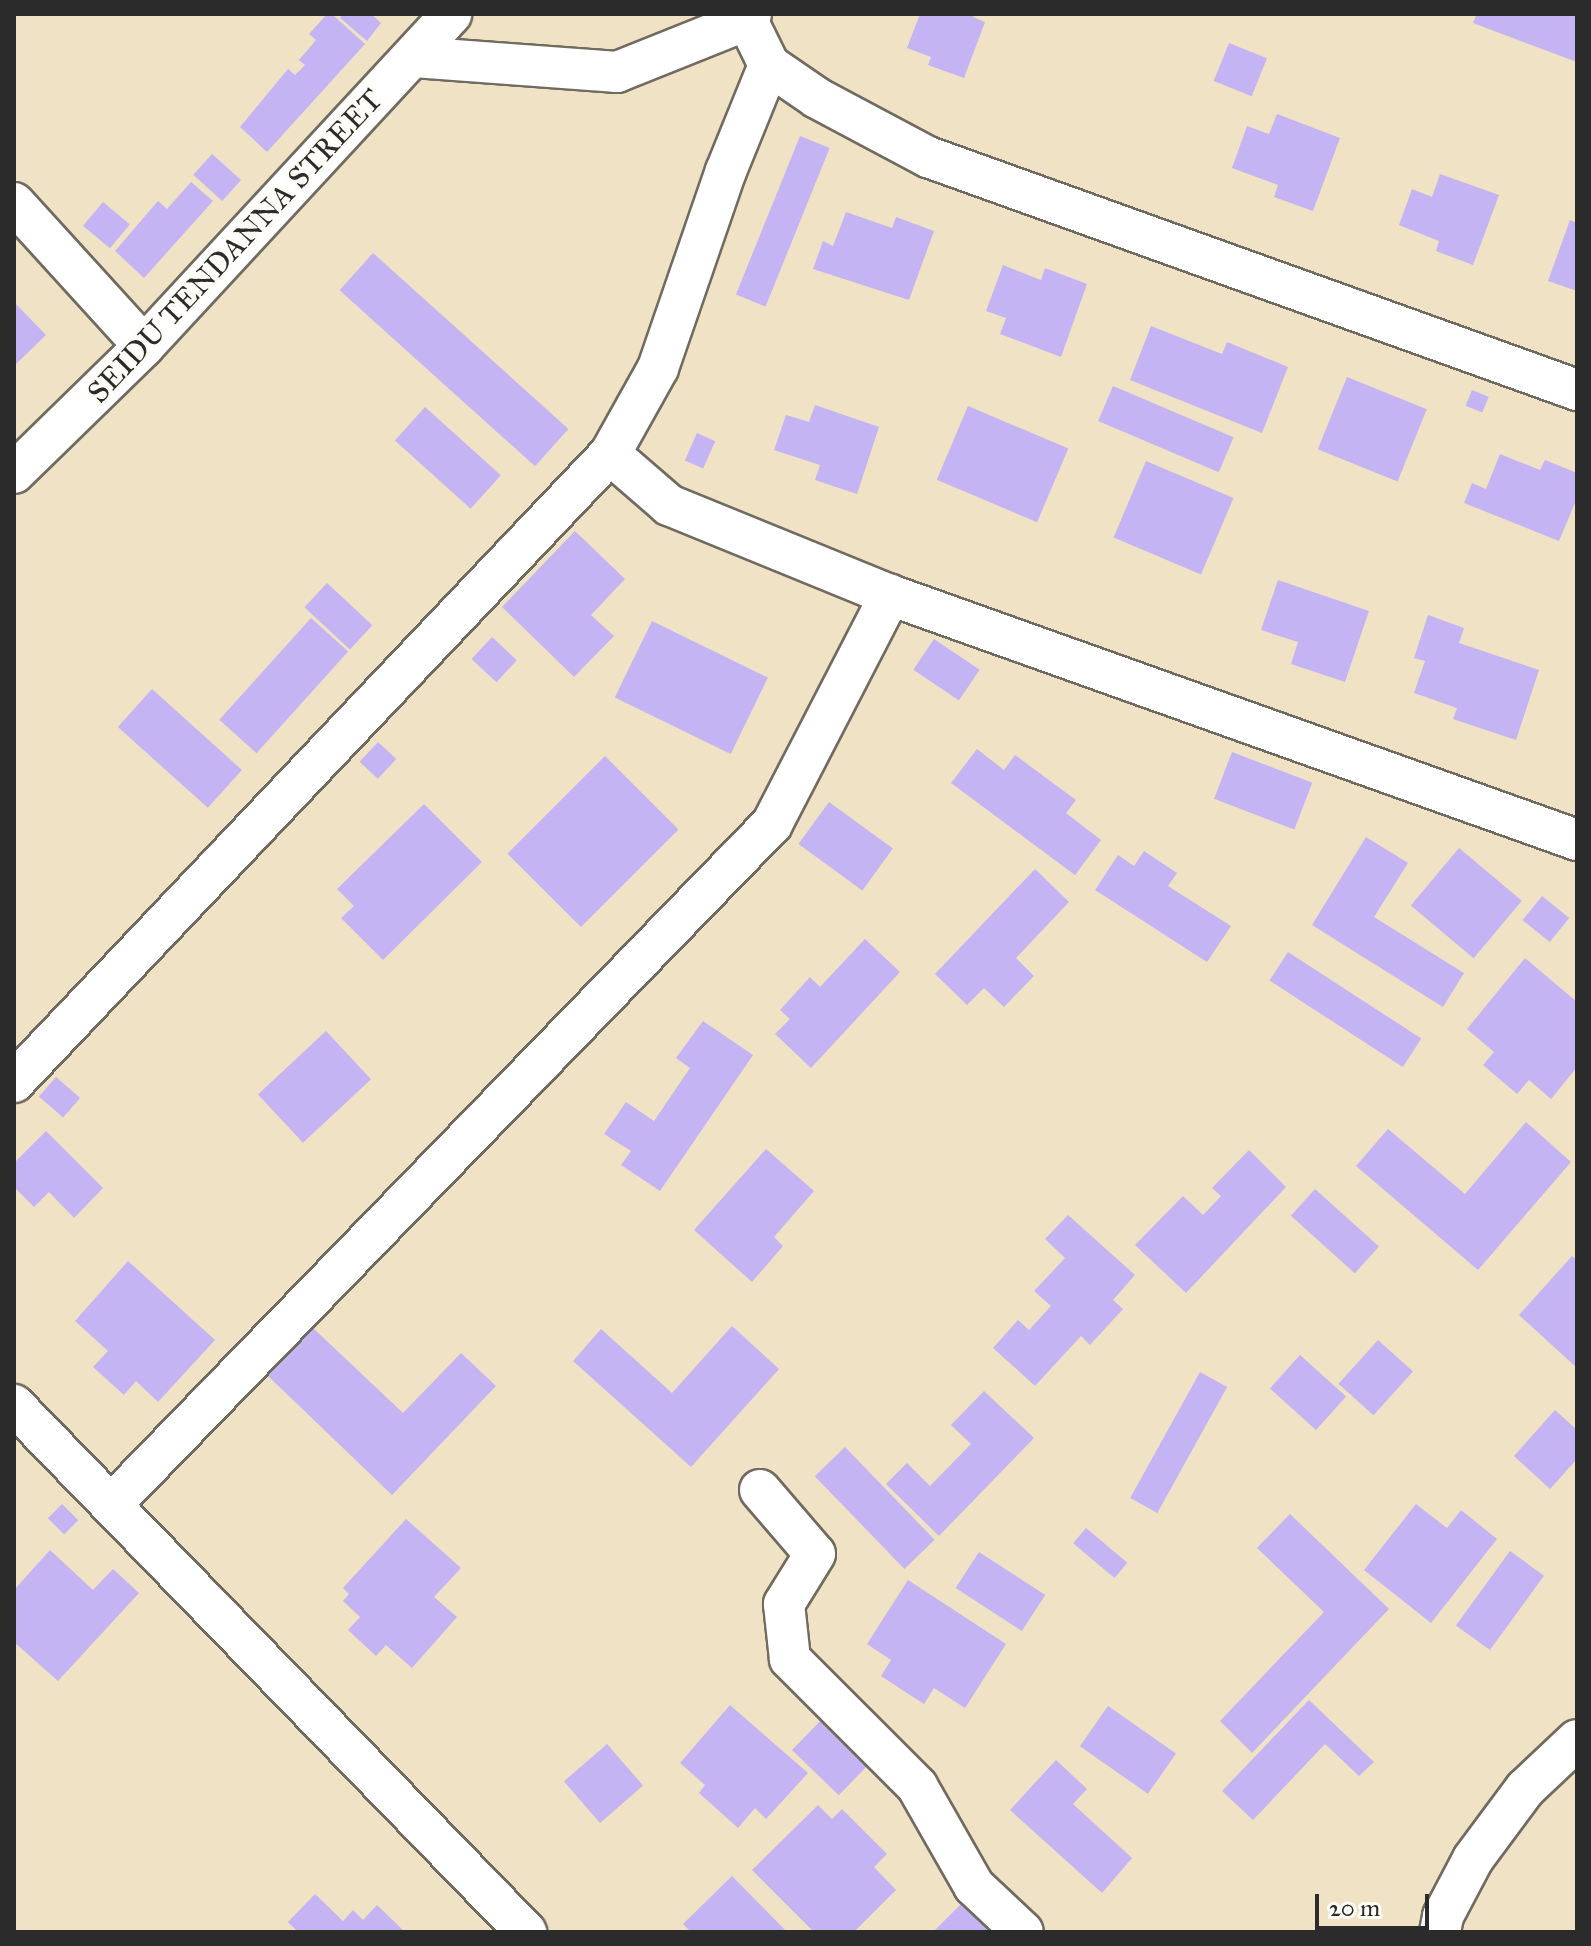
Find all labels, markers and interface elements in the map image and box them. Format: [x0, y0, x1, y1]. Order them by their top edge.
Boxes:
street label: SEIDU TENDANNA STREET [80, 82, 390, 410]
scale bar [1319, 1878, 1433, 1928]
text: 20 m [1329, 1893, 1380, 1923]

